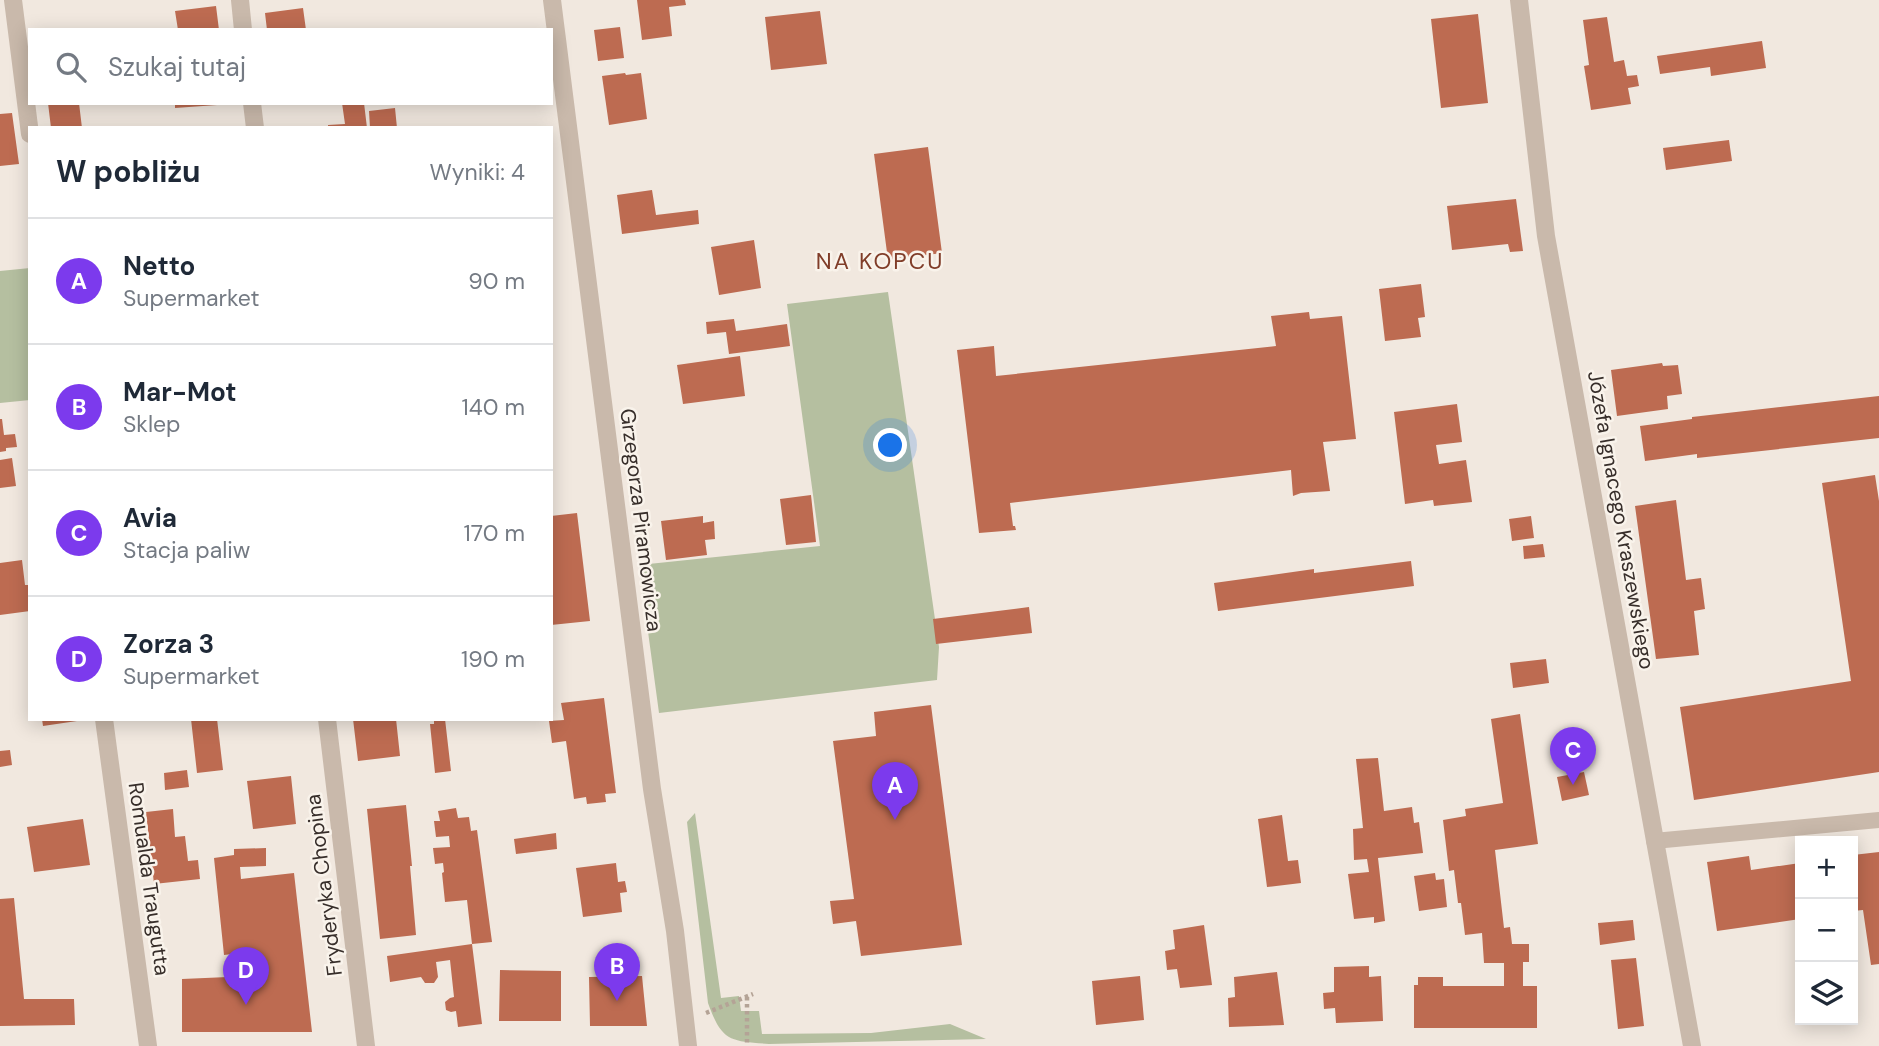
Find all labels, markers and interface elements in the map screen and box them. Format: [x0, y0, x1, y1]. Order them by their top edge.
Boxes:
search box [28, 28, 553, 105]
icon: search [52, 48, 90, 86]
text: Szukaj tutaj [108, 50, 246, 84]
text: W pobliżu [56, 152, 201, 191]
text: Wyniki: 4 [429, 157, 525, 187]
district label: NA KOPCU [816, 246, 944, 276]
text: Netto [123, 249, 195, 283]
text: A [71, 266, 87, 296]
text: 90 m [468, 266, 525, 296]
text: Supermarket [123, 283, 259, 313]
street label: Józefa Ignacego Kraszewskiego [1581, 369, 1661, 671]
text: Mar-Mot [123, 375, 237, 409]
text: B [72, 392, 86, 422]
text: 140 m [462, 392, 525, 422]
street label: Grzegorza Piramowicza [613, 407, 669, 633]
text: Sklep [123, 409, 181, 439]
your location [873, 428, 907, 462]
text: Avia [123, 501, 177, 535]
text: C [71, 518, 87, 548]
text: 170 m [464, 518, 525, 548]
text: Stacja paliw [123, 535, 250, 565]
text: Zorza 3 [123, 627, 214, 661]
text: D [71, 644, 87, 674]
text: 190 m [461, 644, 525, 674]
text: Supermarket [123, 661, 259, 691]
pin: C [1550, 727, 1596, 785]
pin: A [872, 762, 918, 820]
street label: Romualda Traugutta [122, 781, 176, 977]
street label: Fryderyka Chopina [299, 792, 349, 978]
map controls [1795, 836, 1858, 1025]
button: + [1795, 836, 1858, 899]
button: − [1795, 899, 1858, 962]
pin: B [594, 943, 640, 1001]
pin: D [223, 947, 269, 1005]
button: layers [1795, 962, 1858, 1025]

